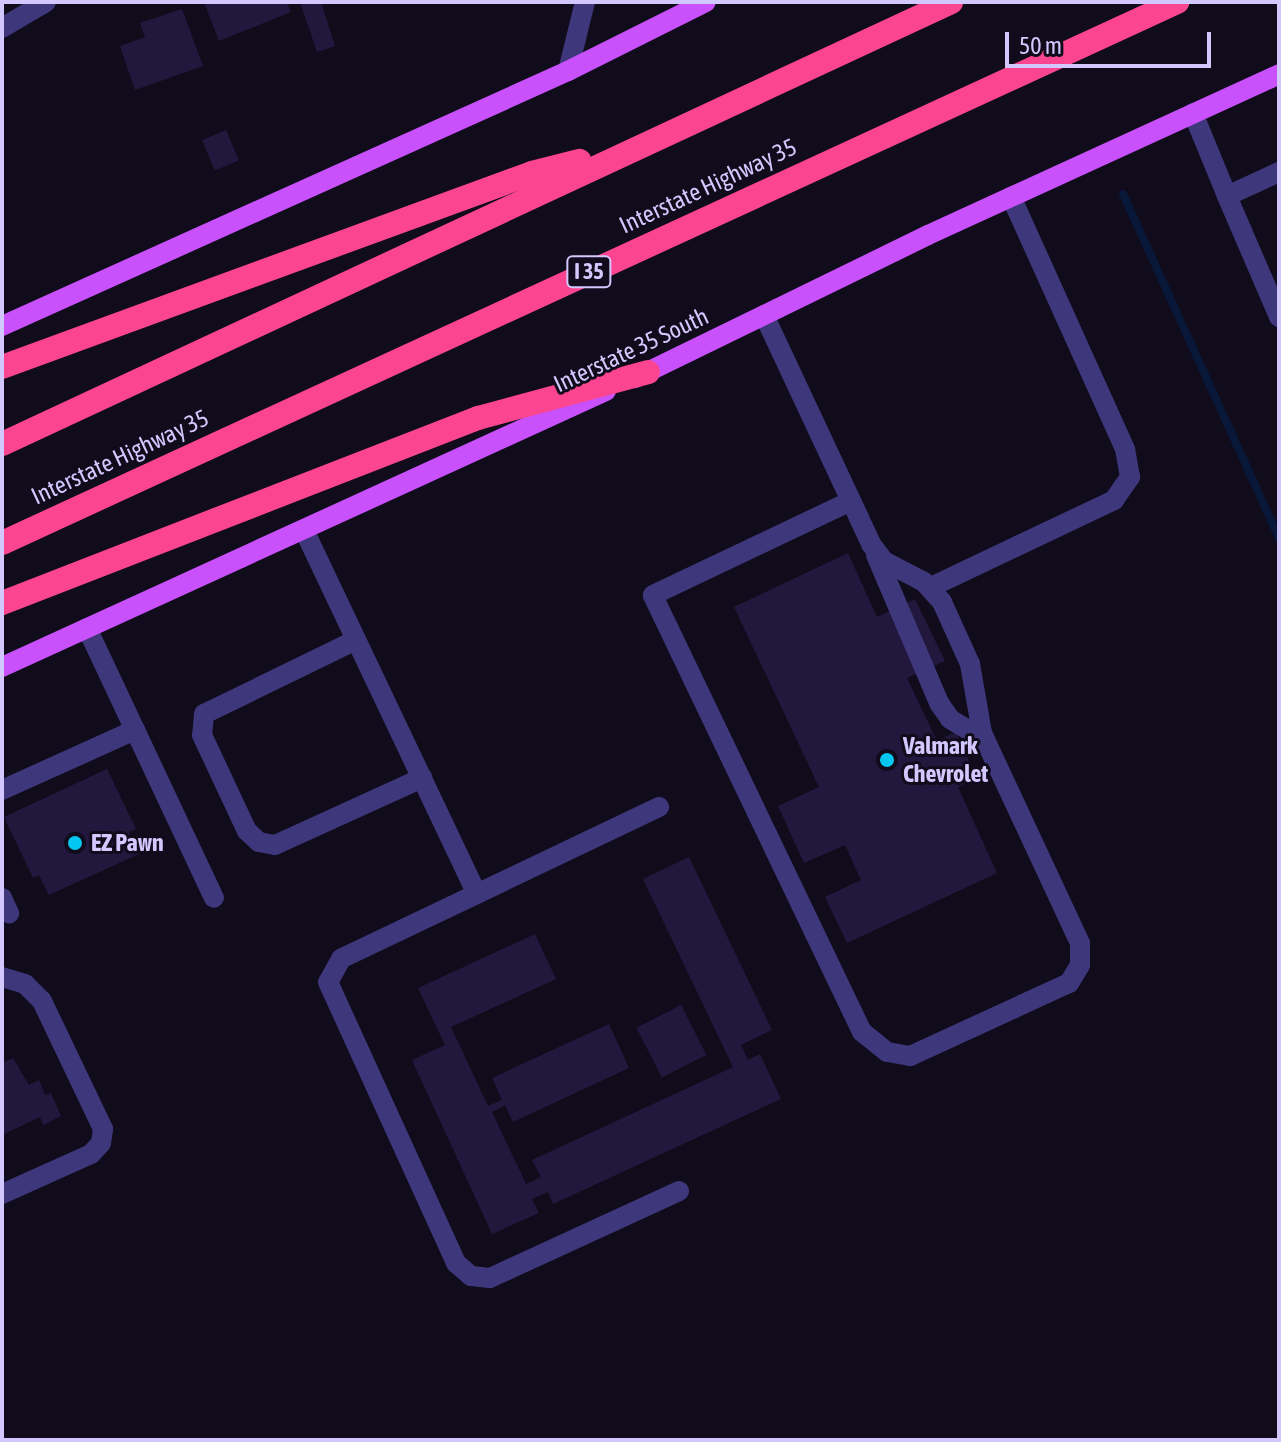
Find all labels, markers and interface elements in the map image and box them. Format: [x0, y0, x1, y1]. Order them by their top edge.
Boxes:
scale bar [1009, 16, 1215, 66]
text: 50 m [1019, 32, 1062, 59]
street label: Interstate Highway 35 [615, 132, 801, 240]
road number: I 35 [565, 254, 613, 290]
street label: Interstate 35 South [549, 302, 713, 398]
street label: Interstate Highway 35 [27, 403, 213, 511]
place label: Valmark Chevrolet [903, 732, 988, 788]
marker: Valmark Chevrolet [878, 751, 896, 769]
place label: EZ Pawn [91, 829, 164, 857]
marker: EZ Pawn [66, 834, 84, 852]

